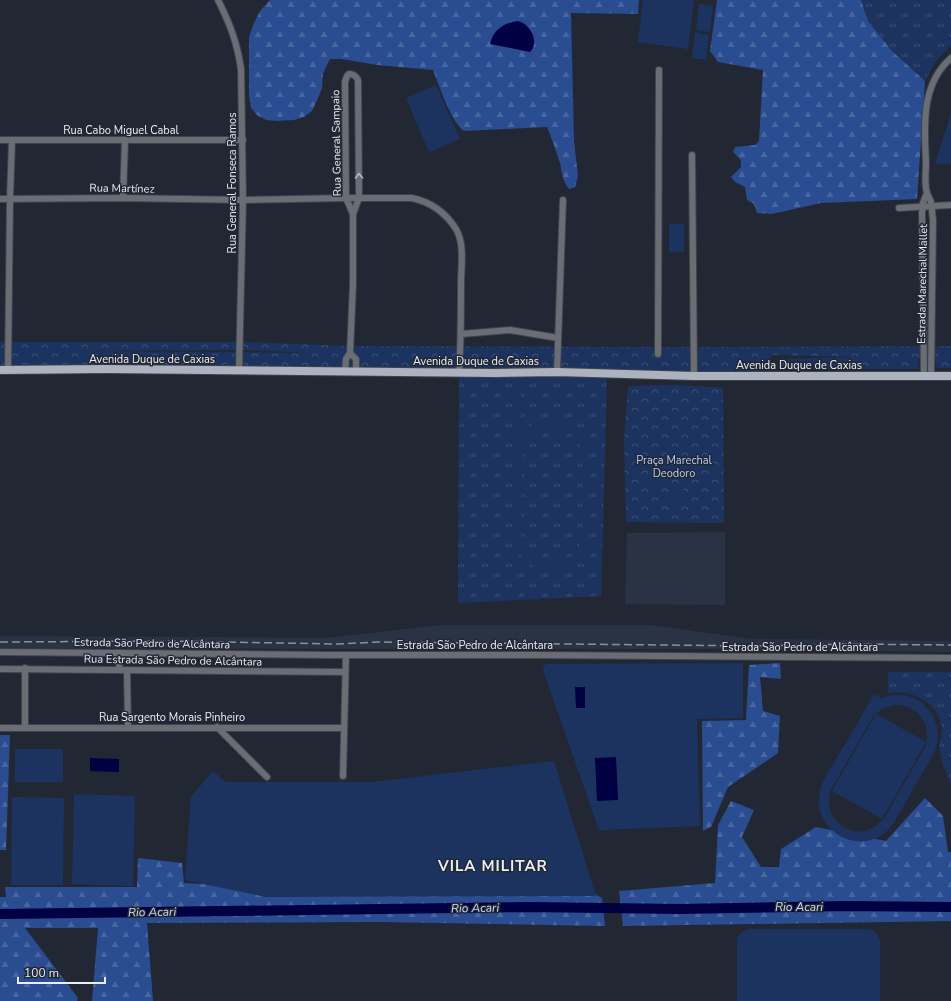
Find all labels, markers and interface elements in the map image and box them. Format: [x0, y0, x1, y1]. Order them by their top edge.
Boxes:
street label: Rua General Sampaio [328, 89, 345, 197]
street label: Rua General Fonseca Ramos [225, 113, 240, 253]
street label: Rua Cabo Miguel Cabal [63, 123, 180, 138]
one-way arrow [355, 173, 363, 179]
street label: Rua Martínez [89, 180, 155, 197]
street label: Estrada Marechal Mallet [914, 224, 931, 344]
street label: Avenida Duque de Caxias [89, 352, 215, 367]
street label: Avenida Duque de Caxias [413, 354, 539, 369]
street label: Avenida Duque de Caxias [736, 358, 862, 373]
park label: Praça Marechal Deodoro [636, 453, 713, 481]
street label: Estrada São Pedro de Alcântara [74, 635, 230, 652]
street label: Estrada São Pedro de Alcântara [397, 638, 553, 653]
street label: Estrada São Pedro de Alcântara [722, 640, 878, 655]
street label: Rua Estrada São Pedro de Alcântara [84, 651, 263, 670]
street label: Rua Sargento Morais Pinheiro [99, 710, 245, 725]
district label: VILA MILITAR [437, 856, 548, 876]
water label: Rio Acari [775, 899, 823, 915]
water label: Rio Acari [451, 900, 499, 916]
water label: Rio Acari [128, 904, 176, 920]
scale bar [18, 959, 105, 985]
text: 100 m [24, 965, 59, 981]

